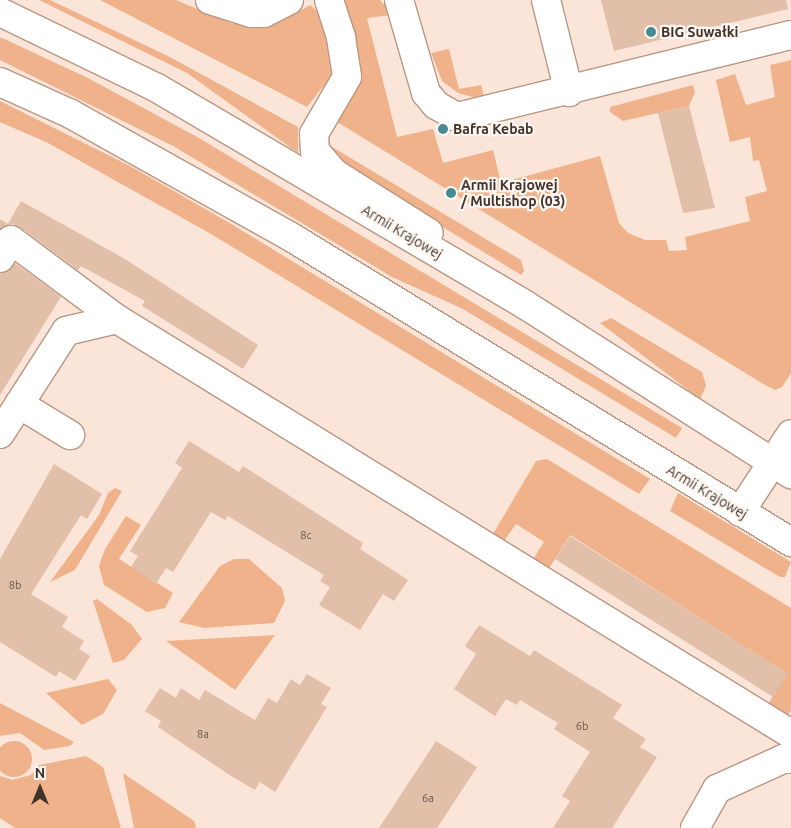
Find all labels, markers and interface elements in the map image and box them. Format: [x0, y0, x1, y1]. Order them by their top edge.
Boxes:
place label: BIG Suwałki [661, 24, 738, 40]
marker: BIG Suwałki [645, 26, 657, 38]
place label: Bafra Kebab [453, 121, 533, 137]
marker: Bafra Kebab [437, 123, 449, 135]
place label: Armii Krajowej / Multishop (03) [461, 177, 565, 210]
marker: Armii Krajowej / Multishop (03) [445, 187, 457, 199]
street label: Armii Krajowej [359, 201, 445, 263]
street label: Armii Krajowej [664, 461, 750, 523]
house number: 8c [300, 528, 312, 542]
house number: 8b [9, 578, 21, 592]
house number: 6b [576, 719, 588, 733]
house number: 8a [197, 727, 209, 741]
north arrow [15, 763, 65, 813]
text: N [35, 765, 45, 781]
house number: 6a [422, 791, 434, 805]

